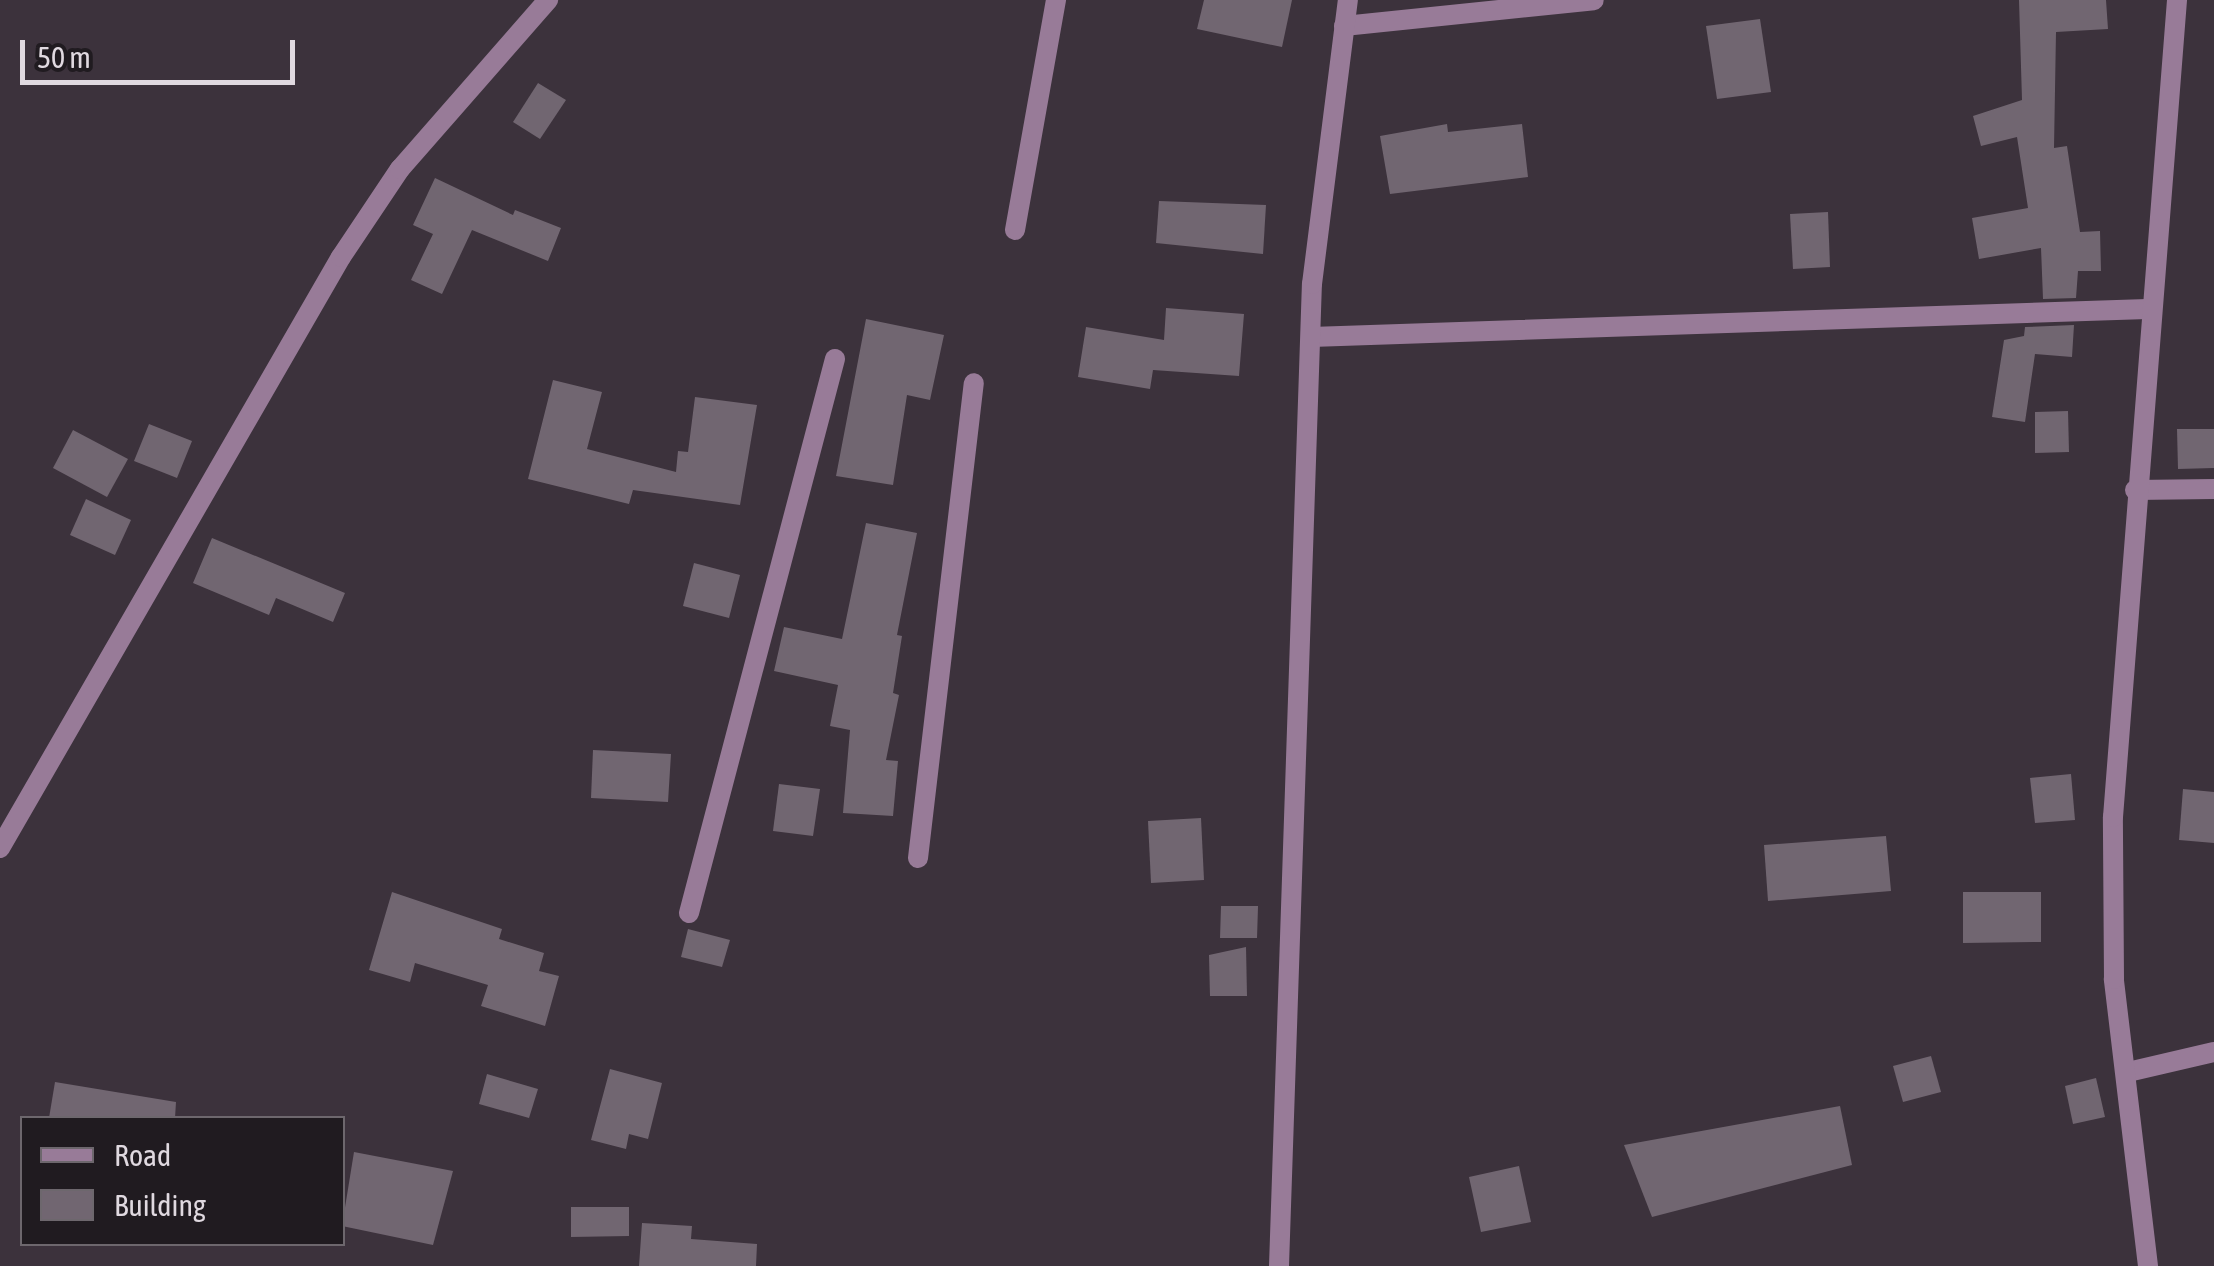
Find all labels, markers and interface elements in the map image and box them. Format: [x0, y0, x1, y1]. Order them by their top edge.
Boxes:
scale bar [25, 20, 300, 82]
text: 50 m [37, 40, 91, 74]
legend [20, 1116, 345, 1246]
text: Road [114, 1138, 171, 1172]
text: Building [114, 1188, 206, 1222]

